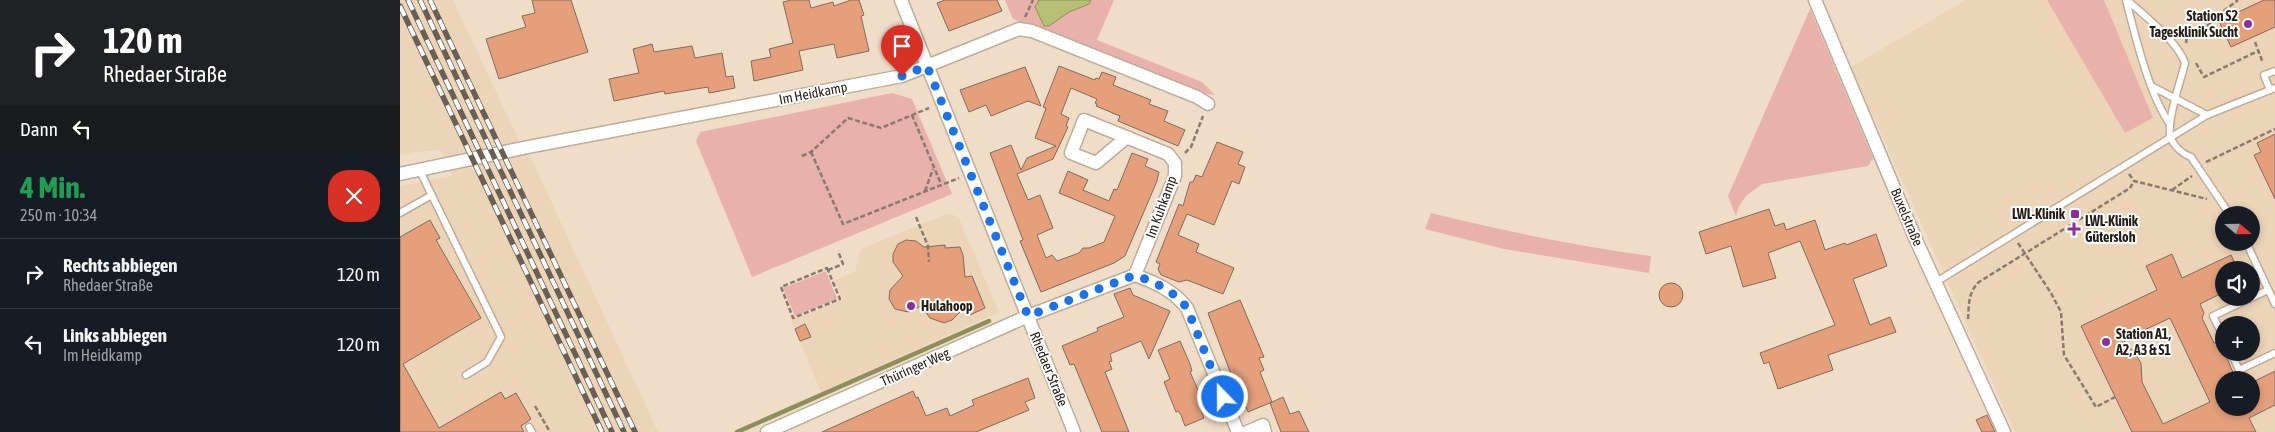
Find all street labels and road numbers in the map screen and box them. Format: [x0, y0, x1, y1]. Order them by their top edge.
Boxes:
street label: Im Heidkamp [777, 78, 849, 107]
street label: Im Kuhkamp [1142, 173, 1180, 240]
street label: Buxelstraße [1888, 186, 1926, 248]
street label: Rhedaer Straße [1027, 329, 1071, 409]
street label: Thüringer Weg [878, 345, 952, 389]

